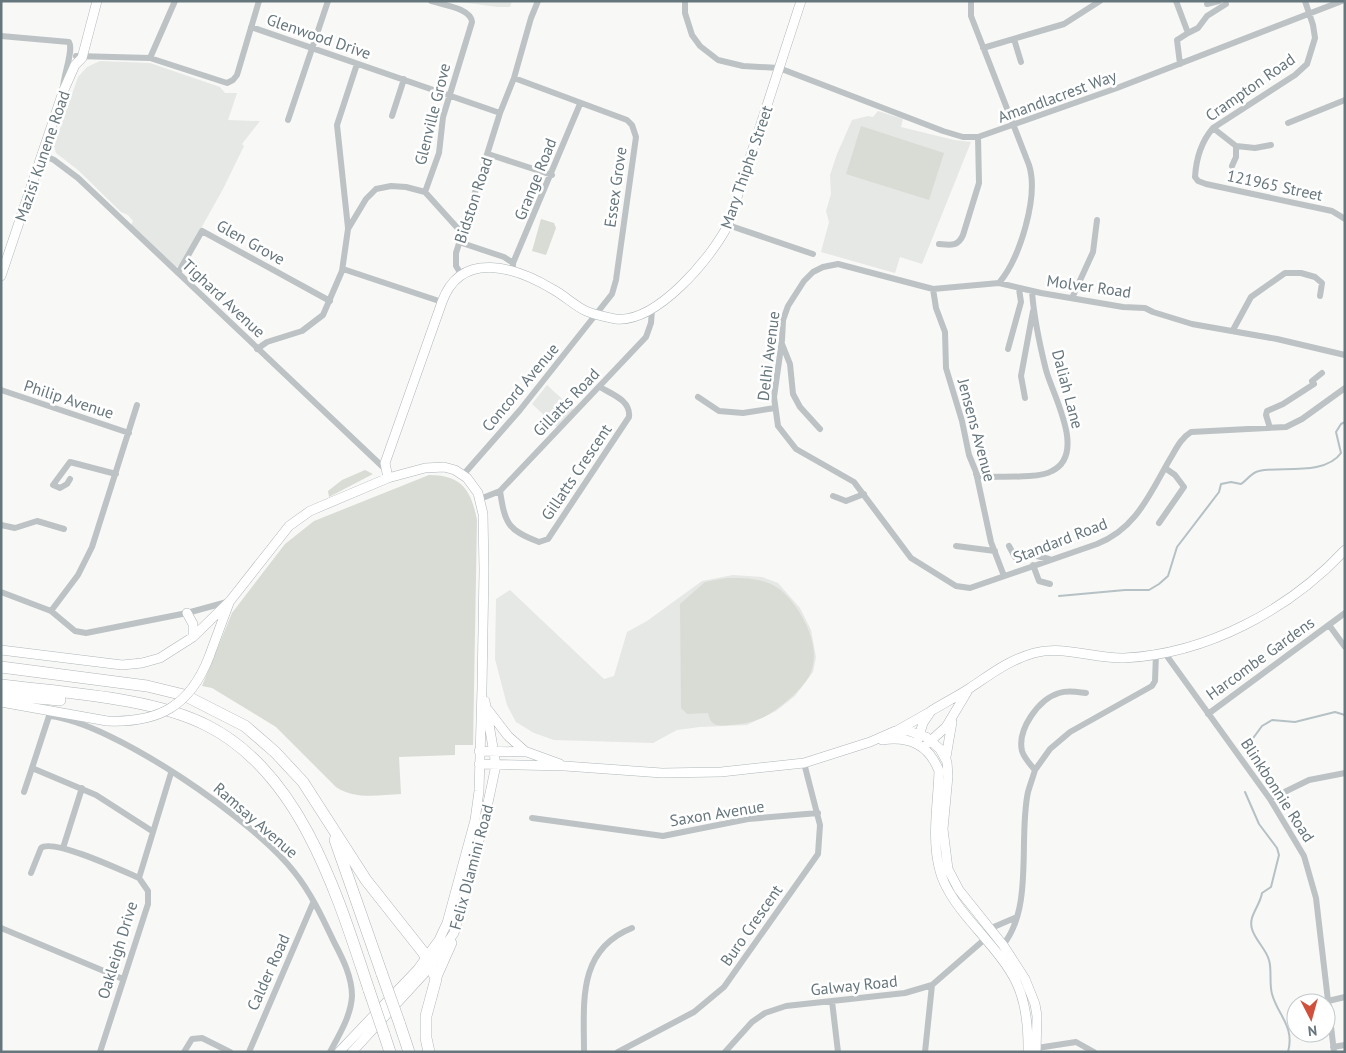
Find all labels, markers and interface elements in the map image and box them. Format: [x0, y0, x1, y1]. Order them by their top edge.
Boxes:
street label: Glenwood Drive [264, 9, 374, 63]
street label: Crampton Road [1201, 49, 1299, 125]
street label: Glenville Grove [410, 61, 454, 167]
street label: Amandlacrest Way [995, 65, 1120, 127]
street label: Mazisi Kunene Road [10, 88, 74, 224]
street label: Mary Thiphe Street [715, 102, 777, 231]
street label: Grange Road [509, 135, 561, 223]
street label: Essex Grove [599, 145, 631, 229]
street label: Bidston Road [450, 154, 496, 246]
street label: 121965 Street [1225, 165, 1325, 205]
street label: Glen Grove [213, 215, 289, 269]
street label: Tighard Avenue [178, 254, 270, 342]
street label: Molver Road [1045, 270, 1133, 302]
street label: Delhi Avenue [753, 310, 783, 402]
street label: Concord Avenue [477, 339, 563, 435]
street label: Daliah Lane [1048, 347, 1088, 431]
street label: Gillatts Road [529, 364, 603, 440]
street label: Philip Avenue [22, 375, 116, 423]
street label: Jensens Avenue [953, 375, 1000, 484]
street label: Gillatts Crescent [537, 420, 616, 524]
street label: Standard Road [1010, 513, 1110, 567]
street label: Harcombe Gardens [1202, 612, 1318, 704]
street label: Blinkbonnie Road [1237, 734, 1319, 846]
street label: Ramsay Avenue [210, 778, 302, 862]
street label: Saxon Avenue [668, 796, 766, 830]
street label: Felix Dlamini Road [445, 802, 497, 932]
street label: Buro Crescent [716, 880, 787, 969]
street label: Oakleigh Drive [93, 899, 141, 1001]
street label: Calder Road [242, 931, 294, 1013]
street label: Galway Road [810, 971, 898, 999]
north arrow [1286, 993, 1336, 1043]
text: N [1307, 1021, 1318, 1040]

